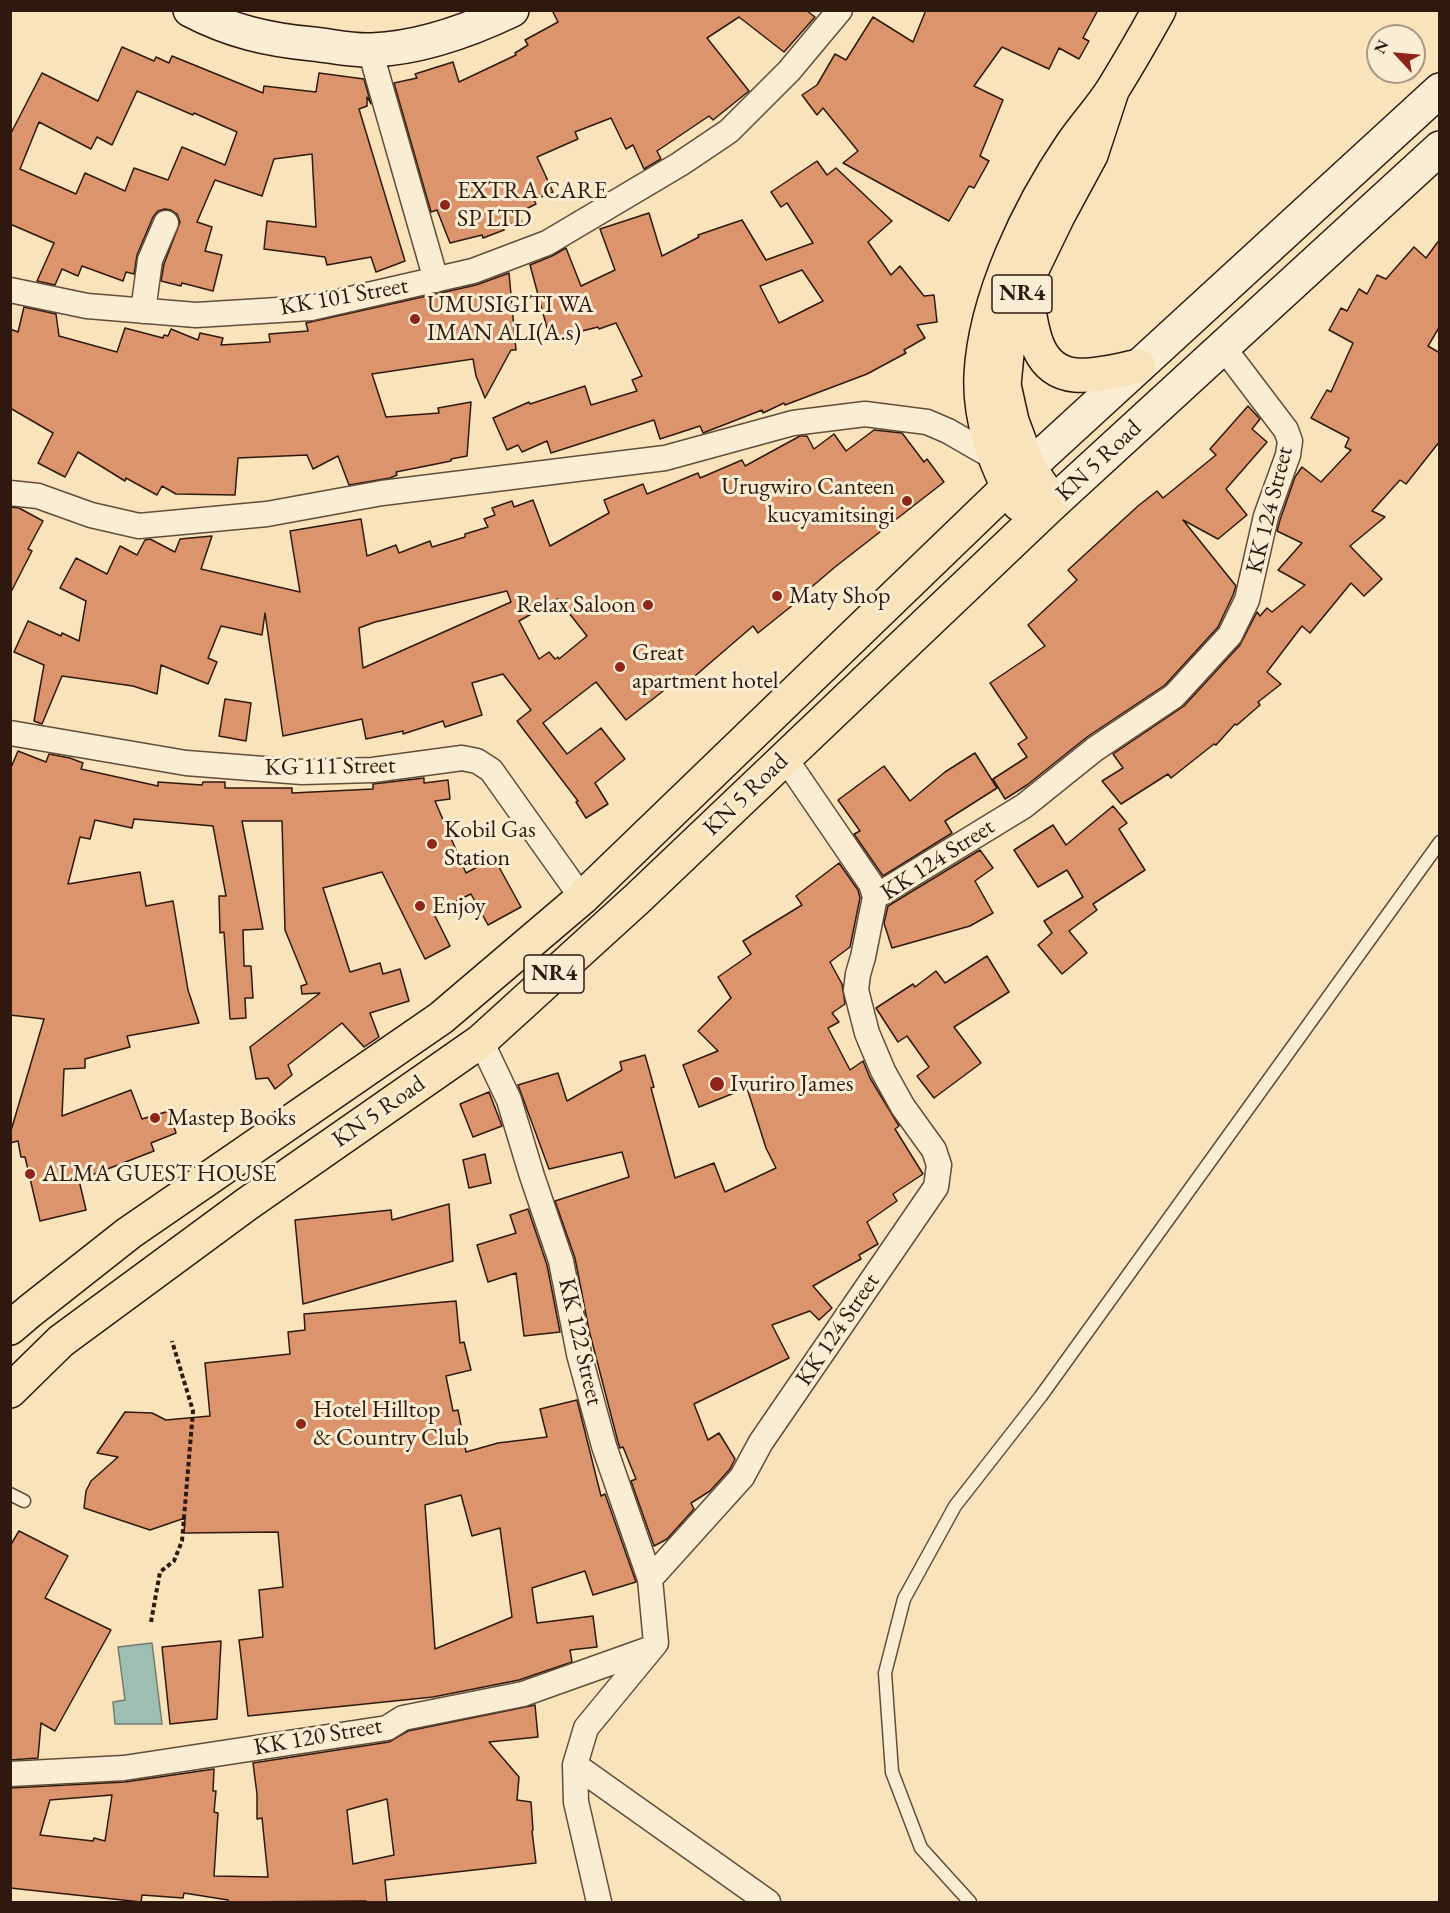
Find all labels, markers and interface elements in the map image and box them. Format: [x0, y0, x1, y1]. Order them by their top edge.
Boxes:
north arrow [1366, 24, 1426, 84]
text: N [1369, 36, 1393, 57]
place label: EXTRA CARE SP LTD [457, 177, 607, 233]
marker: EXTRA CARE SP LTD [438, 198, 452, 212]
street label: KK 101 Street [278, 272, 410, 322]
road number: NR4 [992, 275, 1052, 313]
place label: UMUSIGITI WA IMAN ALI(A.s) [427, 291, 594, 347]
marker: UMUSIGITI WA IMAN ALI(A.s) [408, 312, 422, 326]
street label: KN 5 Road [1050, 414, 1148, 508]
street label: KK 124 Street [1240, 444, 1300, 576]
place label: Urugwiro Canteen kucyamitsingi [721, 473, 895, 529]
marker: Urugwiro Canteen kucyamitsingi [900, 494, 914, 508]
place label: Maty Shop [789, 582, 890, 610]
marker: Maty Shop [770, 589, 784, 603]
place label: Relax Saloon [516, 591, 636, 619]
marker: Relax Saloon [641, 598, 655, 612]
place label: Great apartment hotel [632, 639, 779, 695]
marker: Great apartment hotel [613, 660, 627, 674]
street label: KN 5 Road [698, 748, 794, 842]
street label: KG 111 Street [264, 751, 396, 783]
street label: KK 124 Street [876, 813, 1000, 907]
place label: Kobil Gas Station [444, 816, 536, 872]
marker: Kobil Gas Station [425, 837, 439, 851]
place label: Enjoy [432, 892, 485, 920]
marker: Enjoy [413, 899, 427, 913]
road number: NR4 [524, 955, 584, 993]
street label: KN 5 Road [327, 1070, 431, 1154]
place label: Ivuriro James [730, 1070, 853, 1098]
marker: Ivuriro James [708, 1075, 726, 1093]
place label: Mastep Books [167, 1104, 296, 1132]
marker: Mastep Books [148, 1111, 162, 1125]
place label: ALMA GUEST HOUSE [42, 1160, 277, 1188]
marker: ALMA GUEST HOUSE [23, 1167, 37, 1181]
street label: KK 124 Street [790, 1268, 886, 1392]
street label: KK 122 Street [551, 1276, 609, 1408]
place label: Hotel Hilltop & Country Club [313, 1396, 469, 1452]
marker: Hotel Hilltop & Country Club [294, 1417, 308, 1431]
street label: KK 120 Street [252, 1712, 384, 1762]

